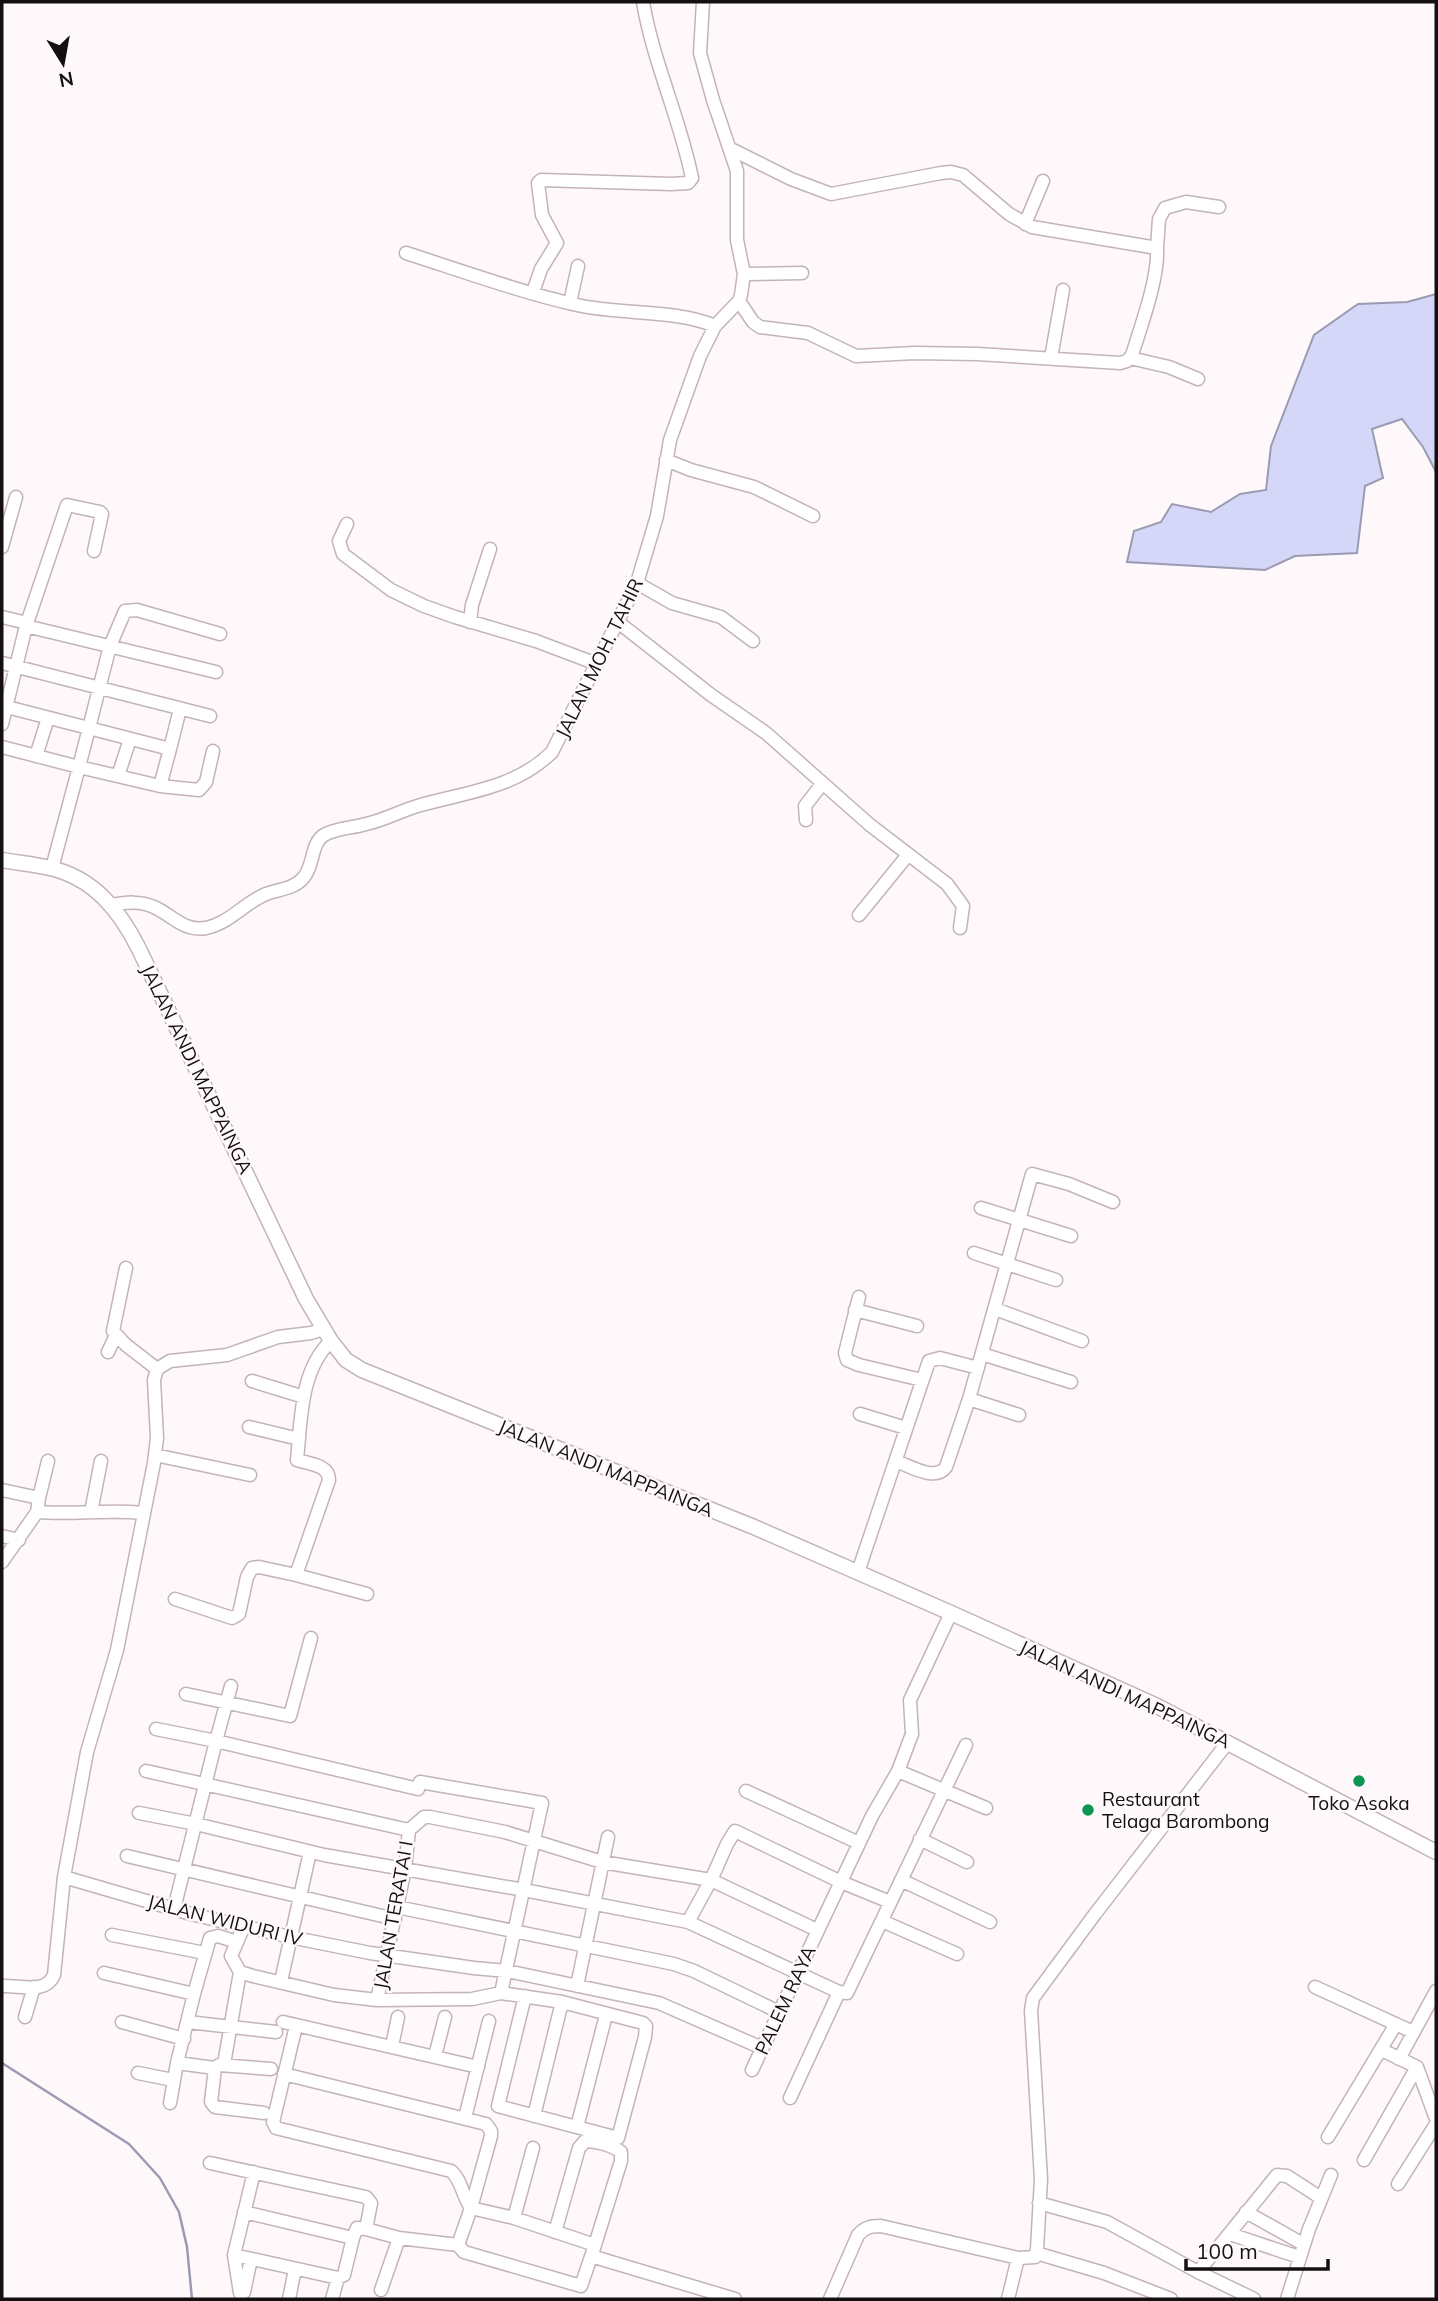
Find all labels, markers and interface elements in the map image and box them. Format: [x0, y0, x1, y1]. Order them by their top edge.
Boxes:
north arrow [28, 28, 98, 98]
text: N [57, 67, 76, 93]
street label: JALAN MOH. TAHIR [550, 574, 648, 742]
street label: JALAN ANDI MAPPAINGA [136, 960, 258, 1178]
street label: JALAN ANDI MAPPAINGA [495, 1414, 717, 1522]
street label: JALAN ANDI MAPPAINGA [1016, 1634, 1234, 1754]
marker: Toko Asoka [1351, 1773, 1367, 1789]
place label: Restaurant Telaga Barombong [1102, 1787, 1270, 1833]
place label: Toko Asoka [1308, 1791, 1410, 1815]
marker: Restaurant Telaga Barombong [1080, 1802, 1096, 1818]
street label: JALAN TERATAI I [368, 1839, 418, 1991]
street label: JALAN WIDURI IV [145, 1889, 306, 1951]
street label: PALEM RAYA [749, 1942, 821, 2058]
scale bar [1186, 2228, 1328, 2272]
text: 100 m [1196, 2238, 1258, 2264]

